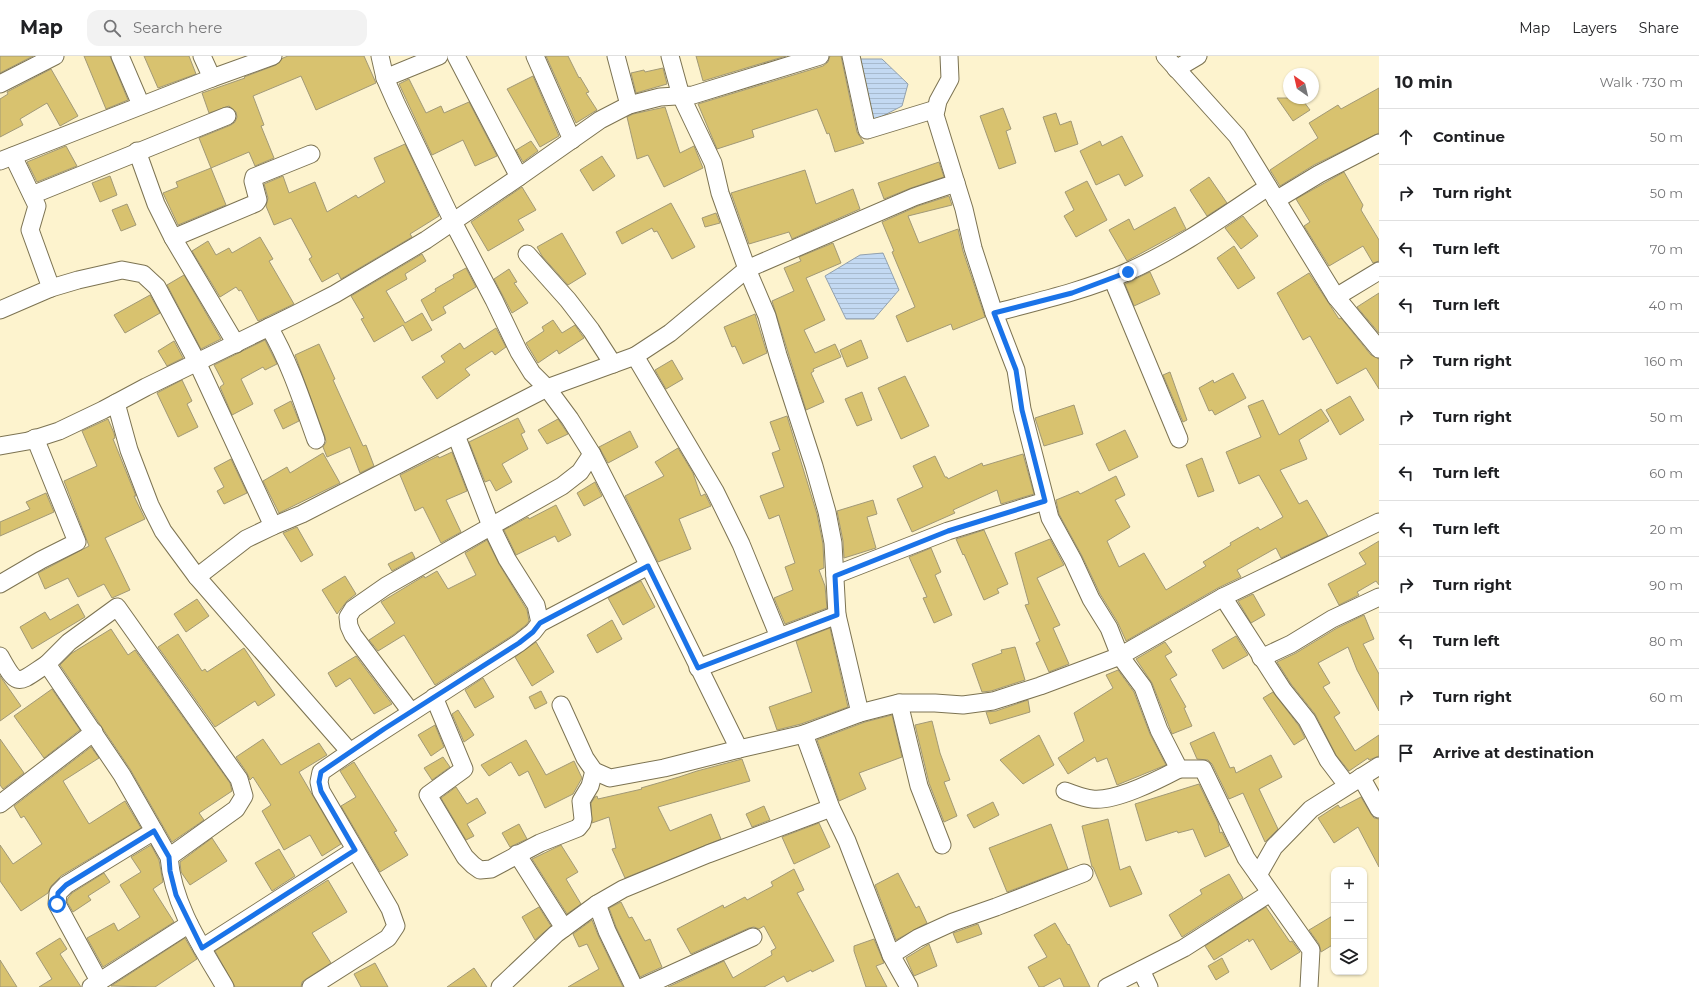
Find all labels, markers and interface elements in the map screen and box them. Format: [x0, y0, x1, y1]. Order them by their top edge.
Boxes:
search box [87, 10, 367, 46]
text: Map [20, 16, 63, 39]
icon: search [101, 17, 123, 39]
text: Search here [133, 18, 222, 37]
text: Map [1519, 19, 1550, 37]
text: Layers [1572, 19, 1617, 37]
text: Share [1639, 19, 1679, 37]
north arrow [1283, 68, 1319, 104]
text: 10 min [1395, 72, 1453, 92]
text: Walk · 730 m [1600, 74, 1683, 90]
icon: ahead [1395, 126, 1417, 148]
text: Continue [1433, 127, 1505, 146]
text: 50 m [1650, 129, 1683, 145]
icon: right [1395, 182, 1417, 204]
text: Turn right [1433, 183, 1512, 202]
text: 50 m [1650, 185, 1683, 201]
icon: left [1395, 238, 1417, 260]
text: Turn left [1433, 239, 1500, 258]
text: 70 m [1650, 241, 1683, 257]
route end [1119, 263, 1137, 281]
icon: left [1395, 294, 1417, 316]
text: Turn left [1433, 295, 1500, 314]
text: 40 m [1649, 297, 1683, 313]
icon: right [1395, 350, 1417, 372]
text: Turn right [1433, 351, 1512, 370]
text: 160 m [1645, 353, 1683, 369]
icon: right [1395, 406, 1417, 428]
text: Turn right [1433, 407, 1512, 426]
text: 50 m [1650, 409, 1683, 425]
icon: left [1395, 462, 1417, 484]
text: Turn left [1433, 463, 1500, 482]
text: 60 m [1649, 465, 1683, 481]
icon: left [1395, 518, 1417, 540]
text: Turn left [1433, 519, 1500, 538]
text: 20 m [1650, 521, 1683, 537]
icon: right [1395, 574, 1417, 596]
text: Turn right [1433, 575, 1512, 594]
text: 90 m [1649, 577, 1683, 593]
icon: left [1395, 630, 1417, 652]
text: Turn left [1433, 631, 1500, 650]
text: 80 m [1649, 633, 1683, 649]
icon: right [1395, 686, 1417, 708]
text: Turn right [1433, 687, 1512, 706]
text: 60 m [1649, 689, 1683, 705]
icon: arrive [1395, 742, 1417, 764]
text: Arrive at destination [1433, 743, 1594, 762]
map controls [1331, 867, 1367, 975]
button: + [1331, 867, 1367, 903]
route start [48, 895, 66, 913]
button: − [1331, 903, 1367, 939]
button: layers [1331, 939, 1367, 975]

